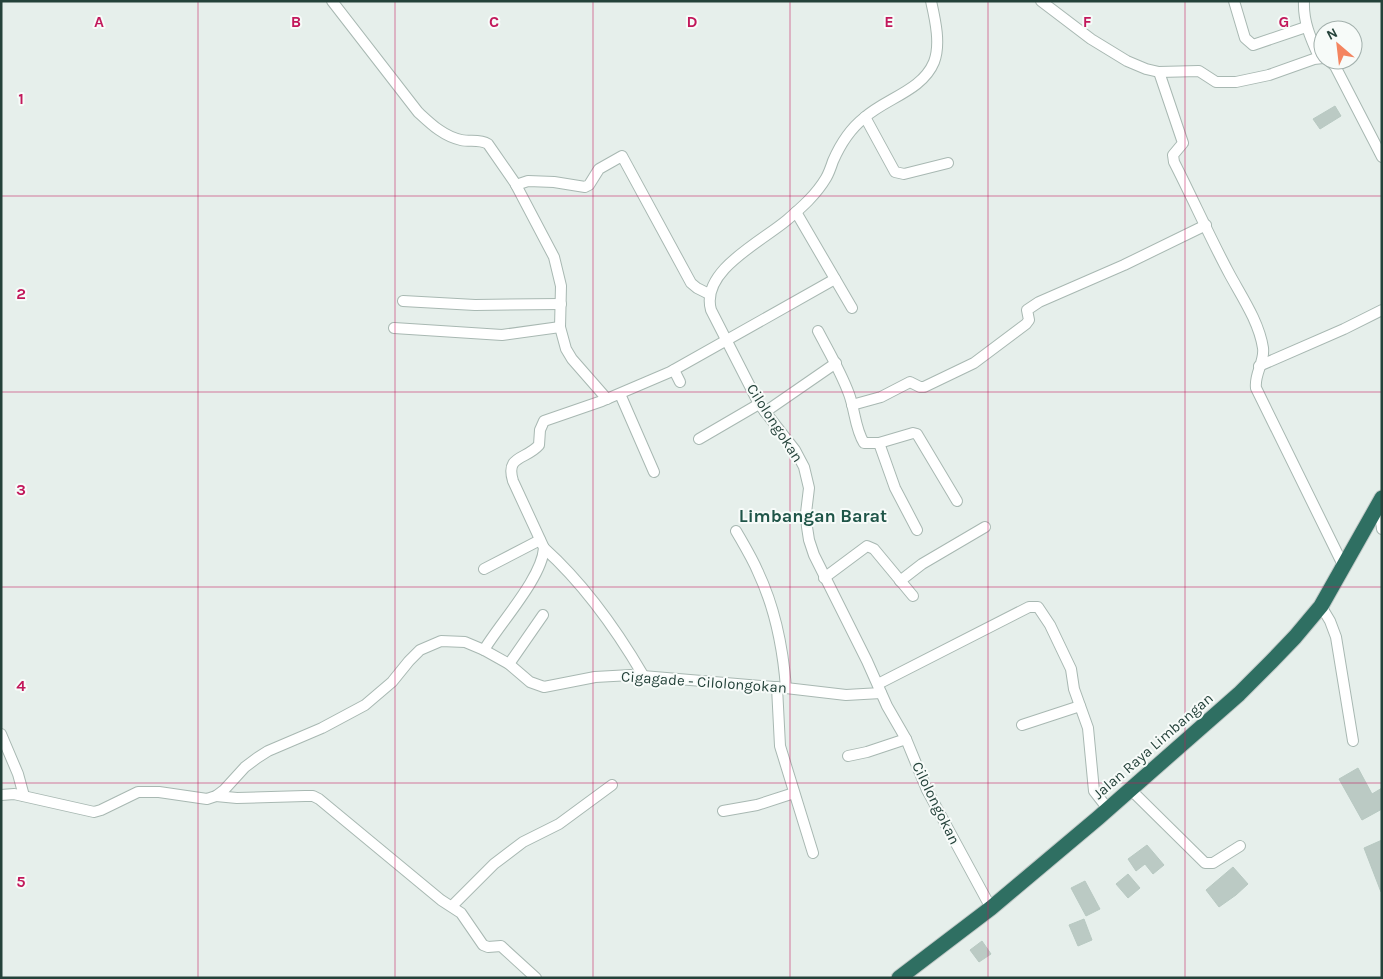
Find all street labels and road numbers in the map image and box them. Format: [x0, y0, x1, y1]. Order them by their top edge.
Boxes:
street label: Cilolongokan [743, 380, 807, 466]
street label: Cigagade - Cilolongokan [621, 667, 787, 697]
street label: Jalan Raya Limbangan [1089, 689, 1217, 803]
street label: Cilolongokan [908, 759, 964, 847]

